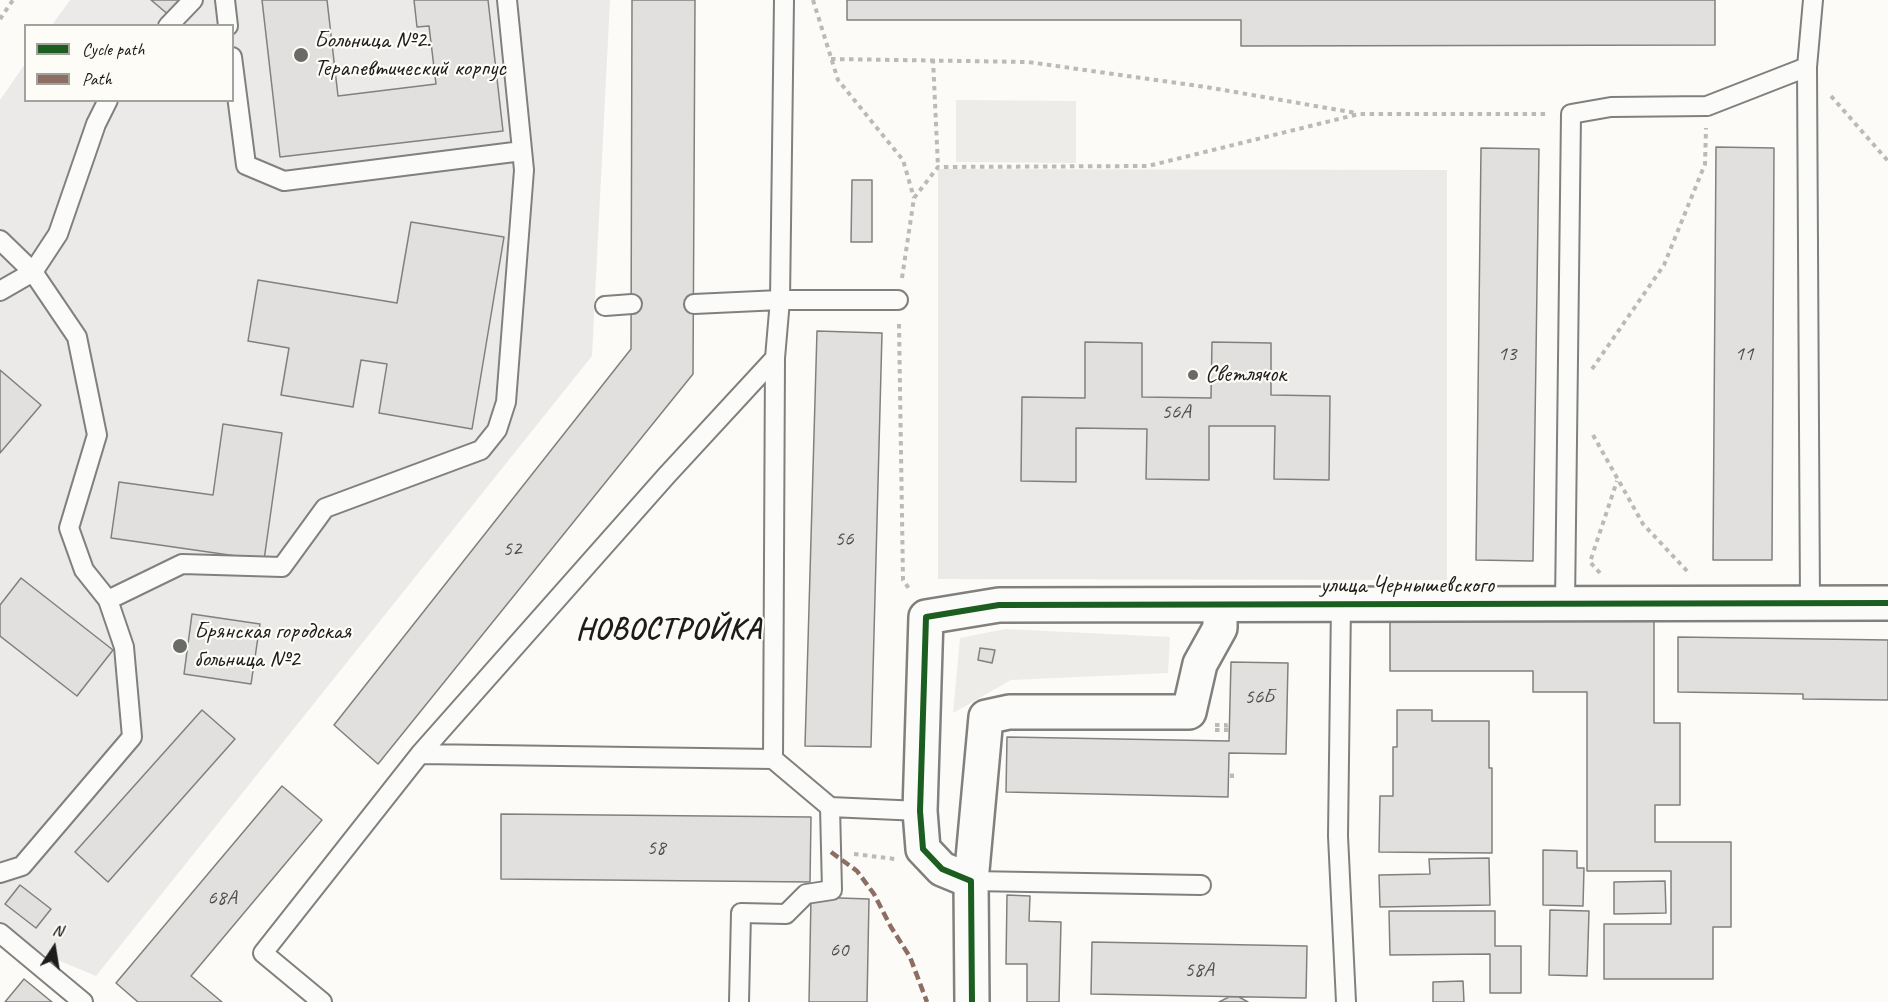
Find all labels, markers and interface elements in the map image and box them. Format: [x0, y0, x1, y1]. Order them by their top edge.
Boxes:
legend [24, 24, 234, 102]
place label: Больница №2. Терапевтический корпус [314, 27, 506, 83]
text: Cycle path [82, 38, 144, 60]
marker: Больница №2. Терапевтический корпус [292, 46, 310, 64]
text: Path [82, 68, 112, 90]
house number: 13 [1498, 341, 1516, 367]
house number: 11 [1735, 341, 1753, 367]
place label: Светлячок [1205, 361, 1286, 389]
marker: Светлячок [1186, 368, 1200, 382]
house number: 56А [1161, 399, 1191, 425]
house number: 56 [835, 526, 853, 552]
house number: 52 [503, 536, 521, 562]
street label: улица Чернышевского [1320, 572, 1494, 600]
district label: НОВОСТРОЙКА [572, 612, 766, 648]
place label: Брянская городская больница №2 [194, 618, 351, 674]
marker: Брянская городская больница №2 [171, 637, 189, 655]
house number: 56Б [1244, 684, 1274, 710]
house number: 58 [647, 835, 665, 861]
house number: 68А [207, 885, 237, 911]
north arrow [24, 918, 84, 978]
text: N [51, 920, 65, 941]
house number: 60 [830, 937, 848, 963]
house number: 58А [1184, 957, 1214, 983]

